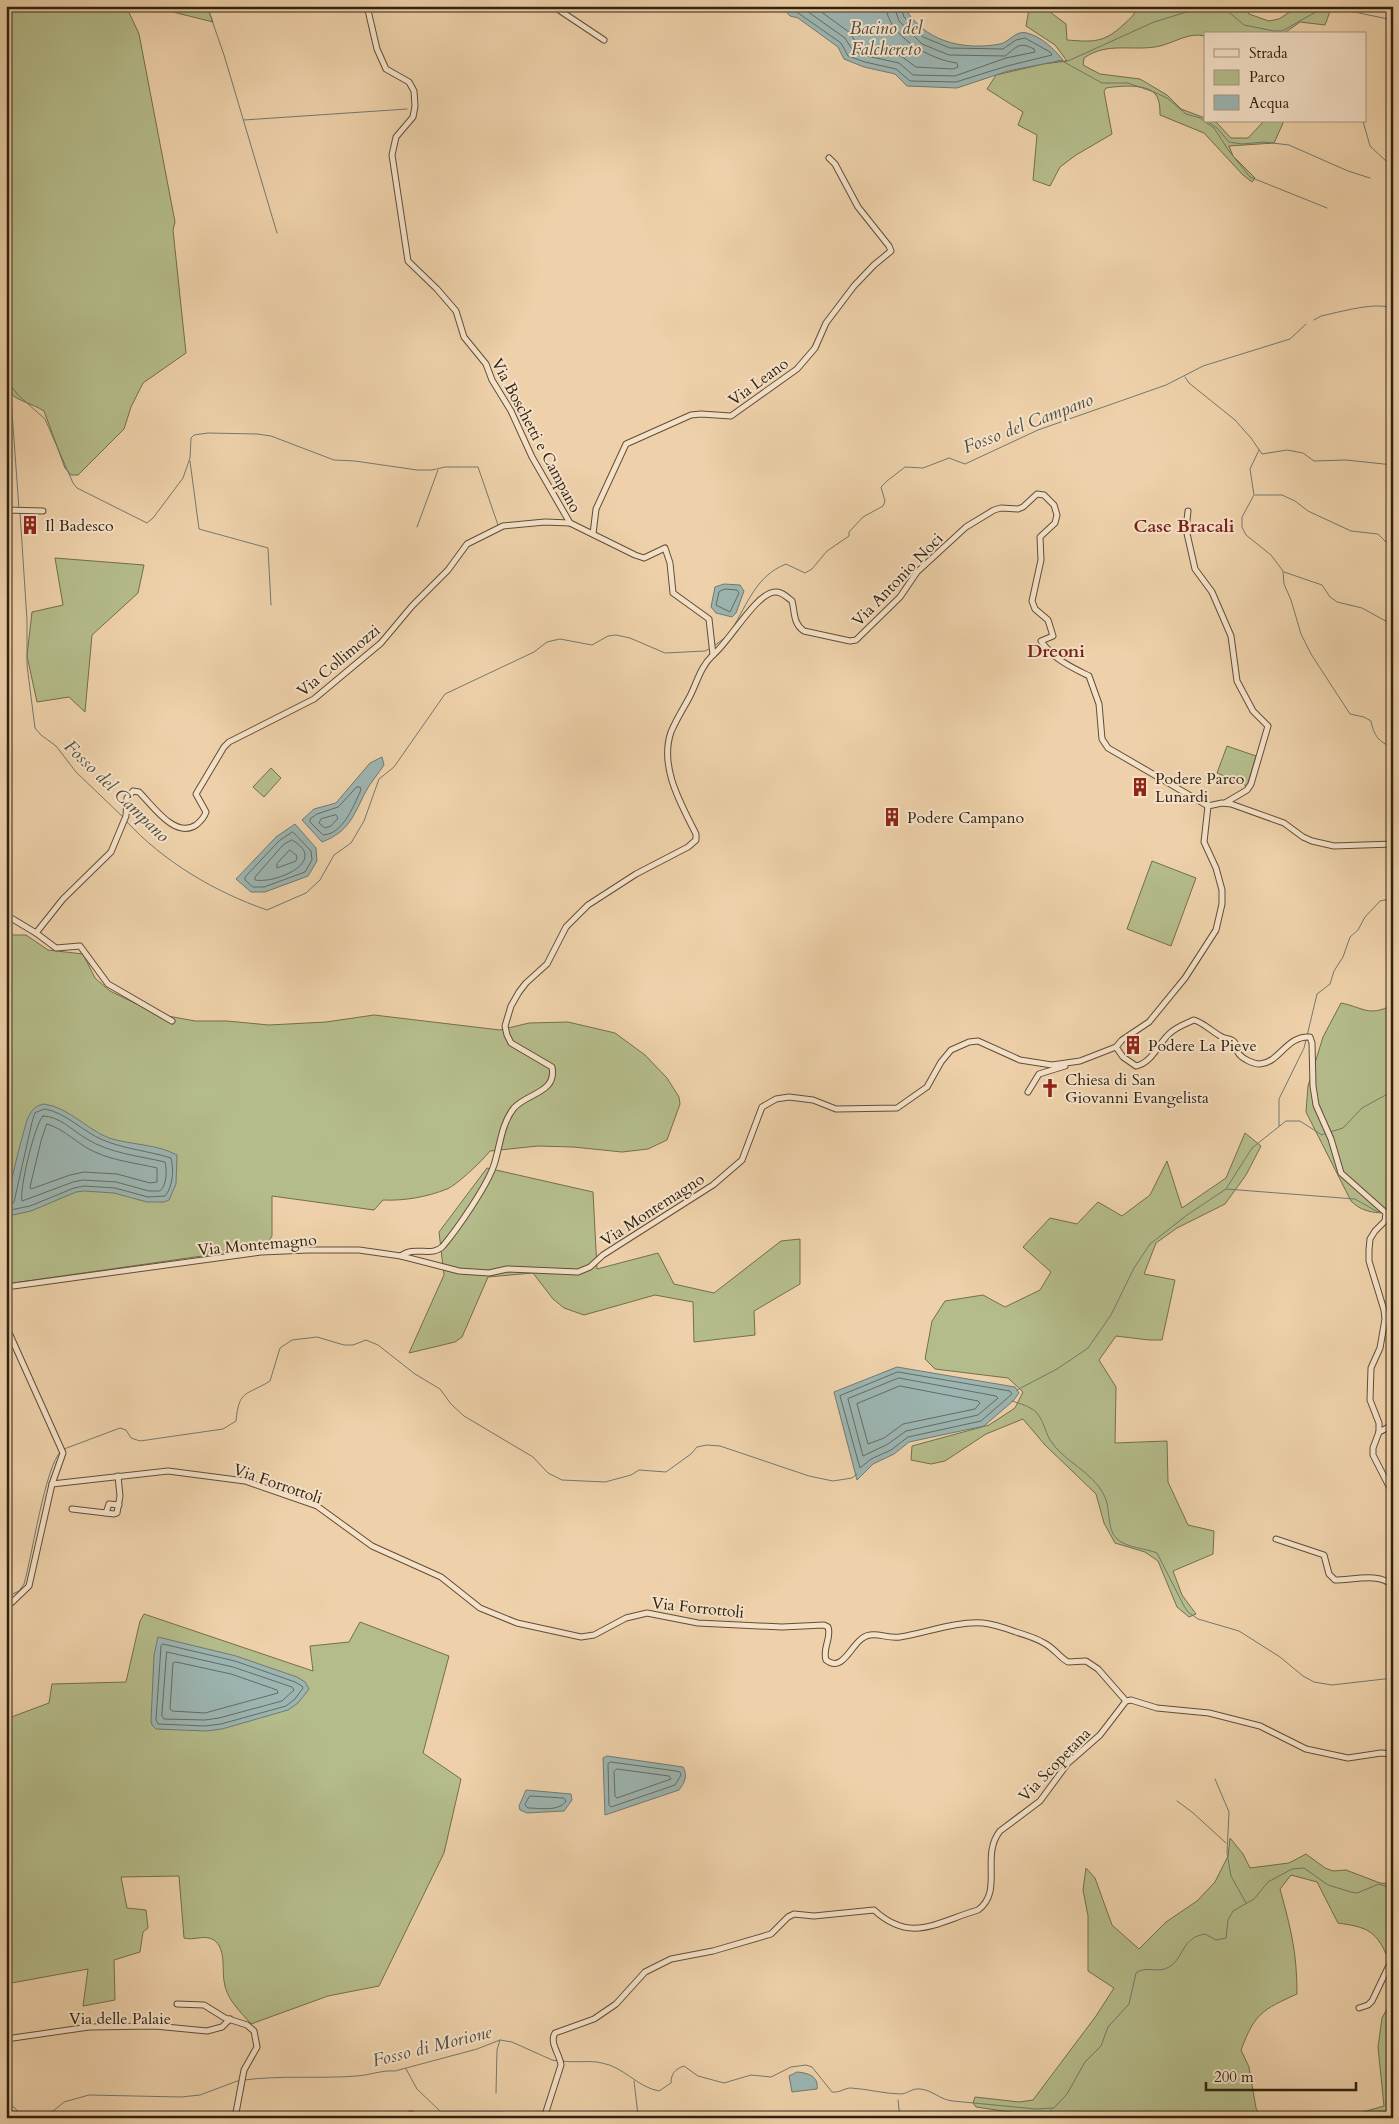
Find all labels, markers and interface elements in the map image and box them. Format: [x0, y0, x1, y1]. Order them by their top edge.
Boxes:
water label: Bacino del Falchereto [849, 16, 924, 62]
legend [1204, 32, 1366, 122]
text: Strada [1249, 43, 1288, 63]
text: Parco [1249, 67, 1285, 87]
text: Acqua [1249, 93, 1290, 113]
street label: Via Leano [724, 352, 793, 411]
street label: Via Boschetti e Campano [486, 354, 586, 517]
water label: Fosso del Campano [959, 387, 1097, 460]
building icon: Il Badesco [19, 514, 41, 536]
district label: Case Bracali [1133, 514, 1235, 539]
place label: Il Badesco [45, 515, 114, 537]
street label: Via Antonio Noci [847, 528, 948, 631]
street label: Via Collimozzi [293, 619, 385, 702]
district label: Dreoni [1027, 639, 1085, 664]
water label: Fosso del Campano [58, 735, 175, 848]
place label: Podere Parco Lunardi [1155, 768, 1245, 808]
building icon: Podere Parco Lunardi [1129, 776, 1151, 798]
building icon: Podere Campano [881, 806, 903, 828]
place label: Podere Campano [907, 807, 1024, 829]
building icon: Podere La Pieve [1122, 1034, 1144, 1056]
place label: Podere La Pieve [1148, 1035, 1257, 1057]
place label: Chiesa di San Giovanni Evangelista [1065, 1069, 1209, 1109]
church icon: Chiesa di San Giovanni Evangelista [1039, 1077, 1061, 1099]
street label: Via Montemagno [596, 1168, 709, 1252]
street label: Via Montemagno [196, 1229, 318, 1261]
street label: Via Forrottoli [230, 1458, 326, 1510]
street label: Via Forrottoli [651, 1592, 746, 1624]
street label: Via Scopetana [1014, 1723, 1096, 1807]
street label: Via delle Palaie [69, 2008, 171, 2030]
water label: Fosso di Morione [370, 2019, 495, 2073]
scale bar [1206, 2059, 1356, 2091]
text: 200 m [1214, 2067, 1254, 2087]

